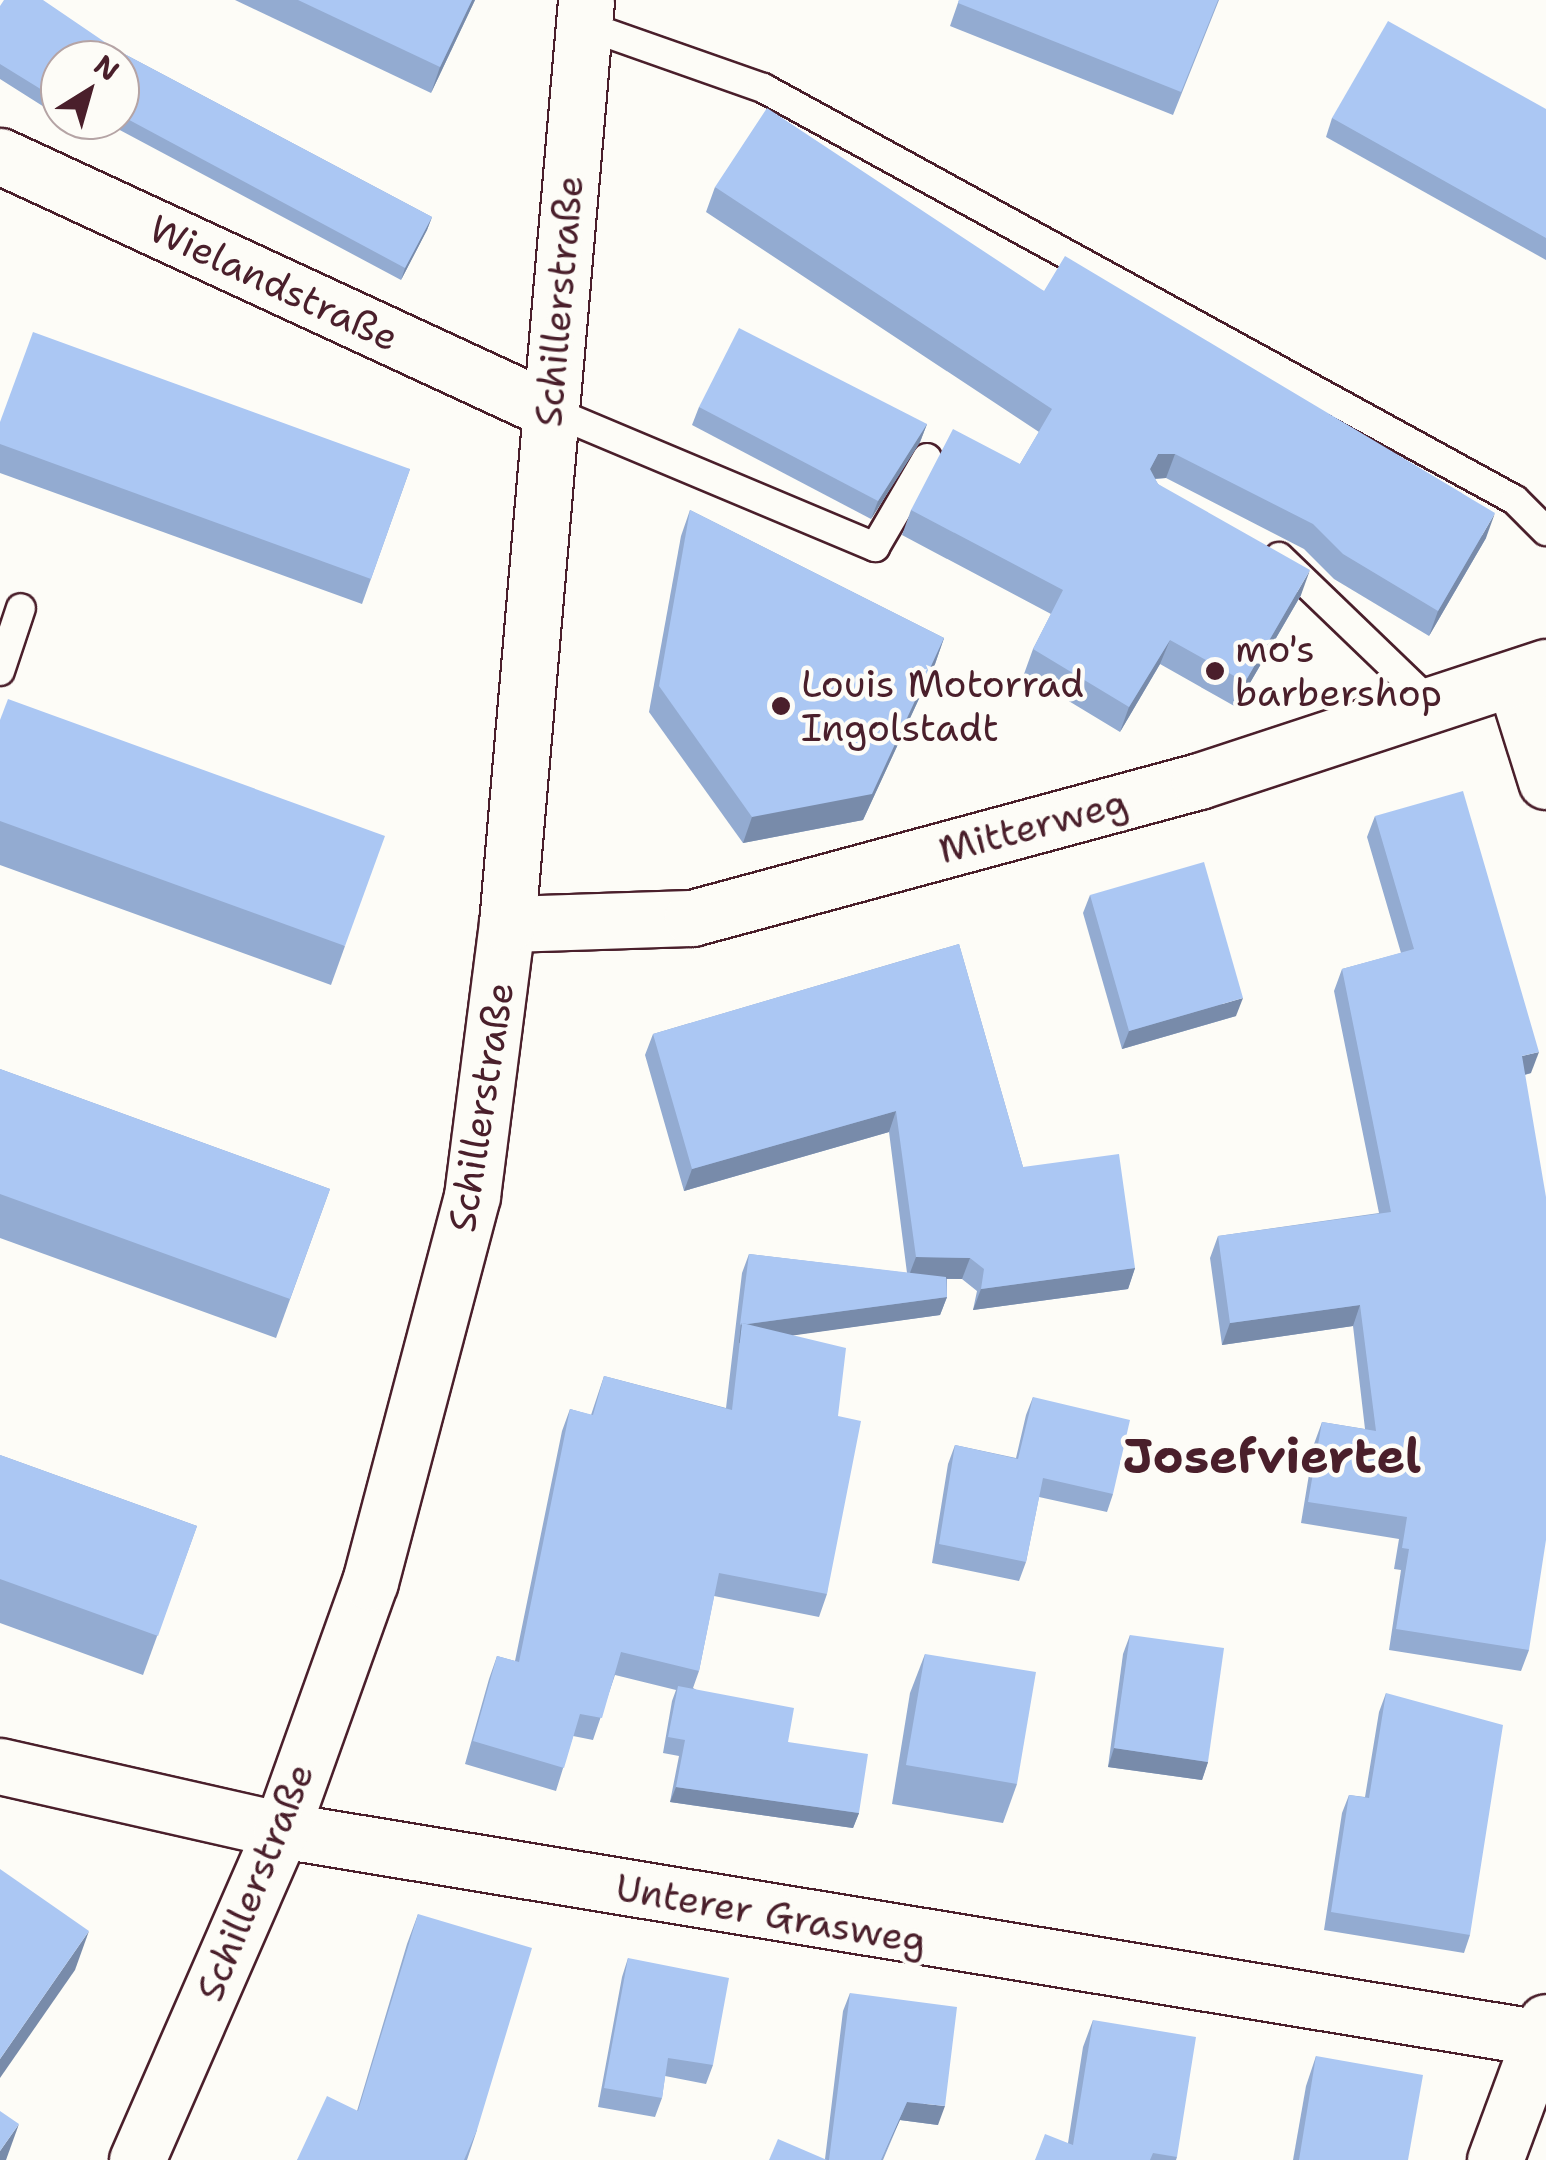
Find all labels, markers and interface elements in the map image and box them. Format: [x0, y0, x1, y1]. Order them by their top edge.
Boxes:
north arrow [40, 40, 140, 140]
text: N [87, 46, 127, 89]
street label: Schillerstraße [525, 173, 593, 429]
street label: Wielandstraße [142, 205, 406, 361]
place label: mo's barbershop [1235, 626, 1442, 716]
marker: mo's barbershop [1204, 660, 1226, 682]
place label: Louis Motorrad Ingolstadt [801, 661, 1084, 751]
marker: Louis Motorrad Ingolstadt [770, 695, 792, 717]
street label: Mitterweg [934, 779, 1132, 873]
street label: Schillerstraße [439, 979, 523, 1235]
district label: Josefviertel [1123, 1428, 1421, 1486]
street label: Schillerstraße [187, 1757, 323, 2007]
street label: Unterer Grasweg [612, 1864, 930, 1964]

